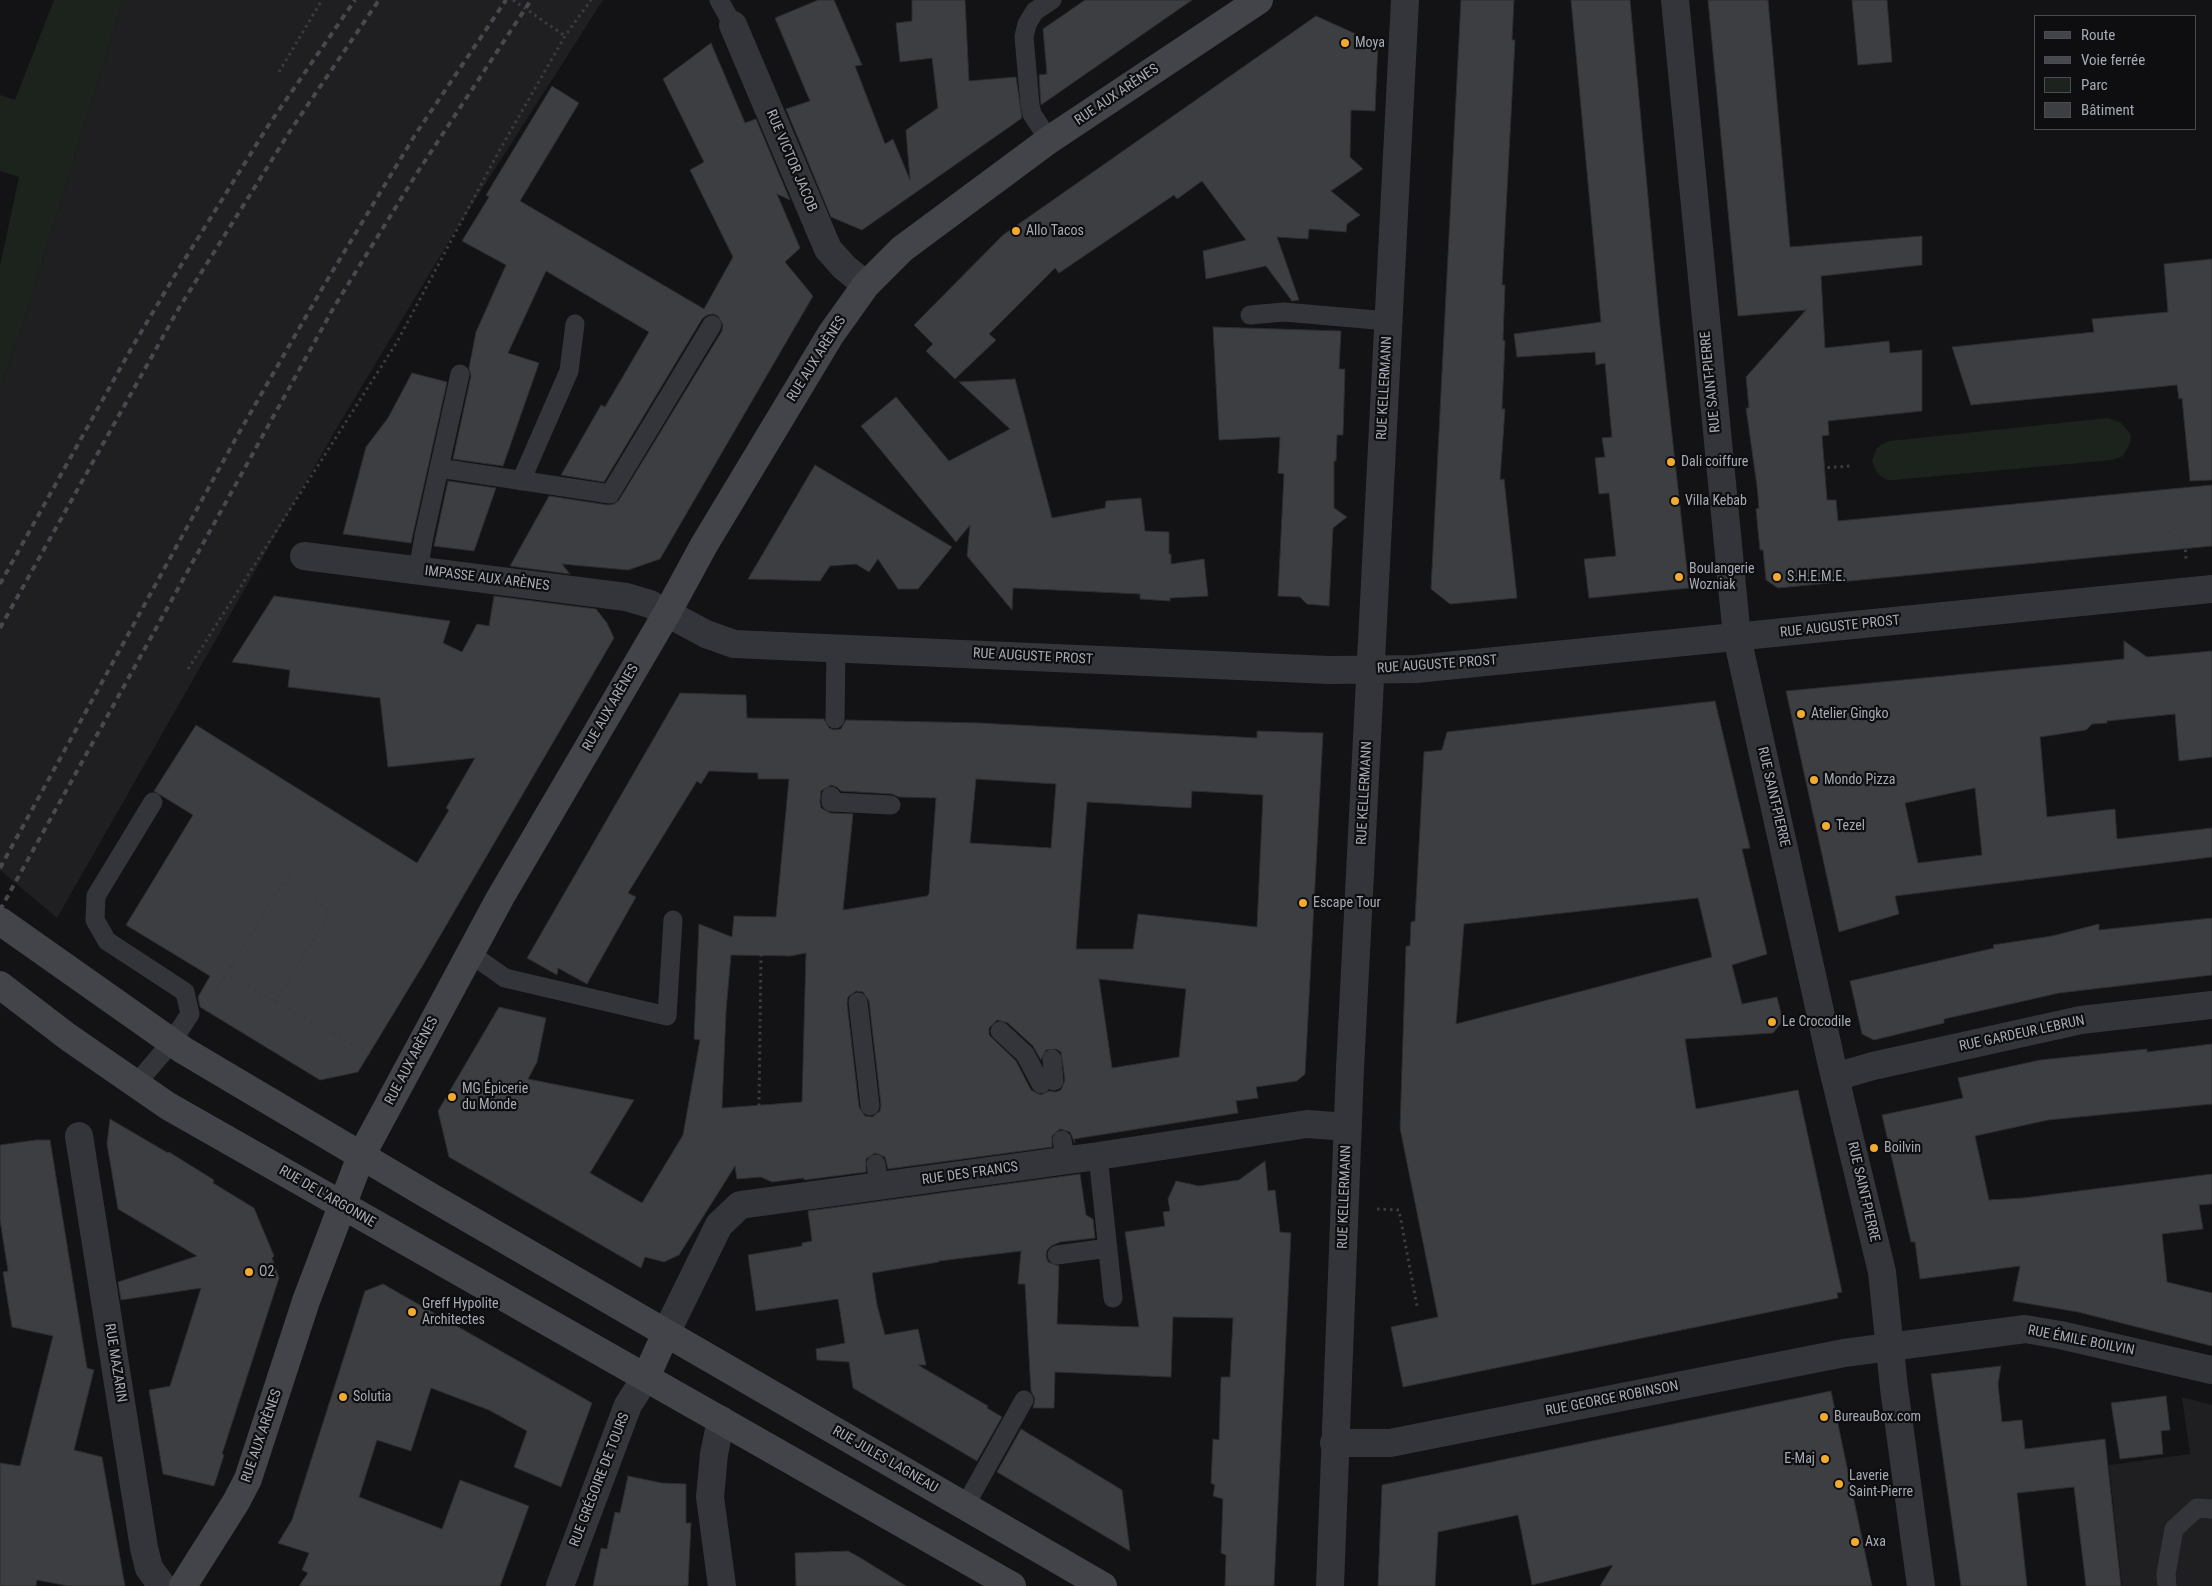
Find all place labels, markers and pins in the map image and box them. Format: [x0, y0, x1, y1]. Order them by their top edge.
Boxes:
place label: Moya [1355, 35, 1385, 51]
marker: Moya [1339, 37, 1351, 49]
place label: Allo Tacos [1026, 223, 1084, 239]
marker: Allo Tacos [1010, 225, 1022, 237]
place label: Dali coiffure [1681, 454, 1748, 470]
marker: Dali coiffure [1665, 456, 1677, 468]
place label: Villa Kebab [1685, 493, 1747, 509]
marker: Villa Kebab [1669, 495, 1681, 507]
place label: Boulangerie Wozniak [1689, 561, 1755, 594]
place label: S.H.E.M.E. [1787, 569, 1846, 585]
marker: Boulangerie Wozniak [1673, 571, 1685, 583]
marker: S.H.E.M.E. [1771, 571, 1783, 583]
place label: Atelier Gingko [1811, 706, 1889, 722]
marker: Atelier Gingko [1795, 708, 1807, 720]
place label: Mondo Pizza [1824, 772, 1896, 788]
marker: Mondo Pizza [1808, 774, 1820, 786]
place label: Tezel [1836, 818, 1865, 834]
marker: Tezel [1820, 820, 1832, 832]
place label: Escape Tour [1313, 895, 1381, 911]
marker: Escape Tour [1297, 897, 1309, 909]
place label: Le Crocodile [1782, 1014, 1851, 1030]
marker: Le Crocodile [1766, 1016, 1778, 1028]
place label: MG Épicerie du Monde [462, 1081, 528, 1114]
marker: MG Épicerie du Monde [446, 1091, 458, 1103]
place label: Boilvin [1884, 1140, 1921, 1156]
marker: Boilvin [1868, 1142, 1880, 1154]
place label: O2 [259, 1264, 274, 1280]
marker: O2 [243, 1266, 255, 1278]
place label: Greff Hypolite Architectes [422, 1296, 499, 1328]
marker: Greff Hypolite Architectes [406, 1306, 418, 1318]
place label: Solutia [353, 1389, 391, 1405]
marker: Solutia [337, 1391, 349, 1403]
place label: BureauBox.com [1834, 1409, 1921, 1425]
marker: BureauBox.com [1818, 1411, 1830, 1423]
place label: E-Maj [1784, 1451, 1815, 1467]
marker: E-Maj [1819, 1453, 1831, 1465]
place label: Laverie Saint-Pierre [1849, 1468, 1913, 1500]
marker: Laverie Saint-Pierre [1833, 1478, 1845, 1490]
place label: Axa [1865, 1534, 1886, 1550]
marker: Axa [1849, 1536, 1861, 1548]

